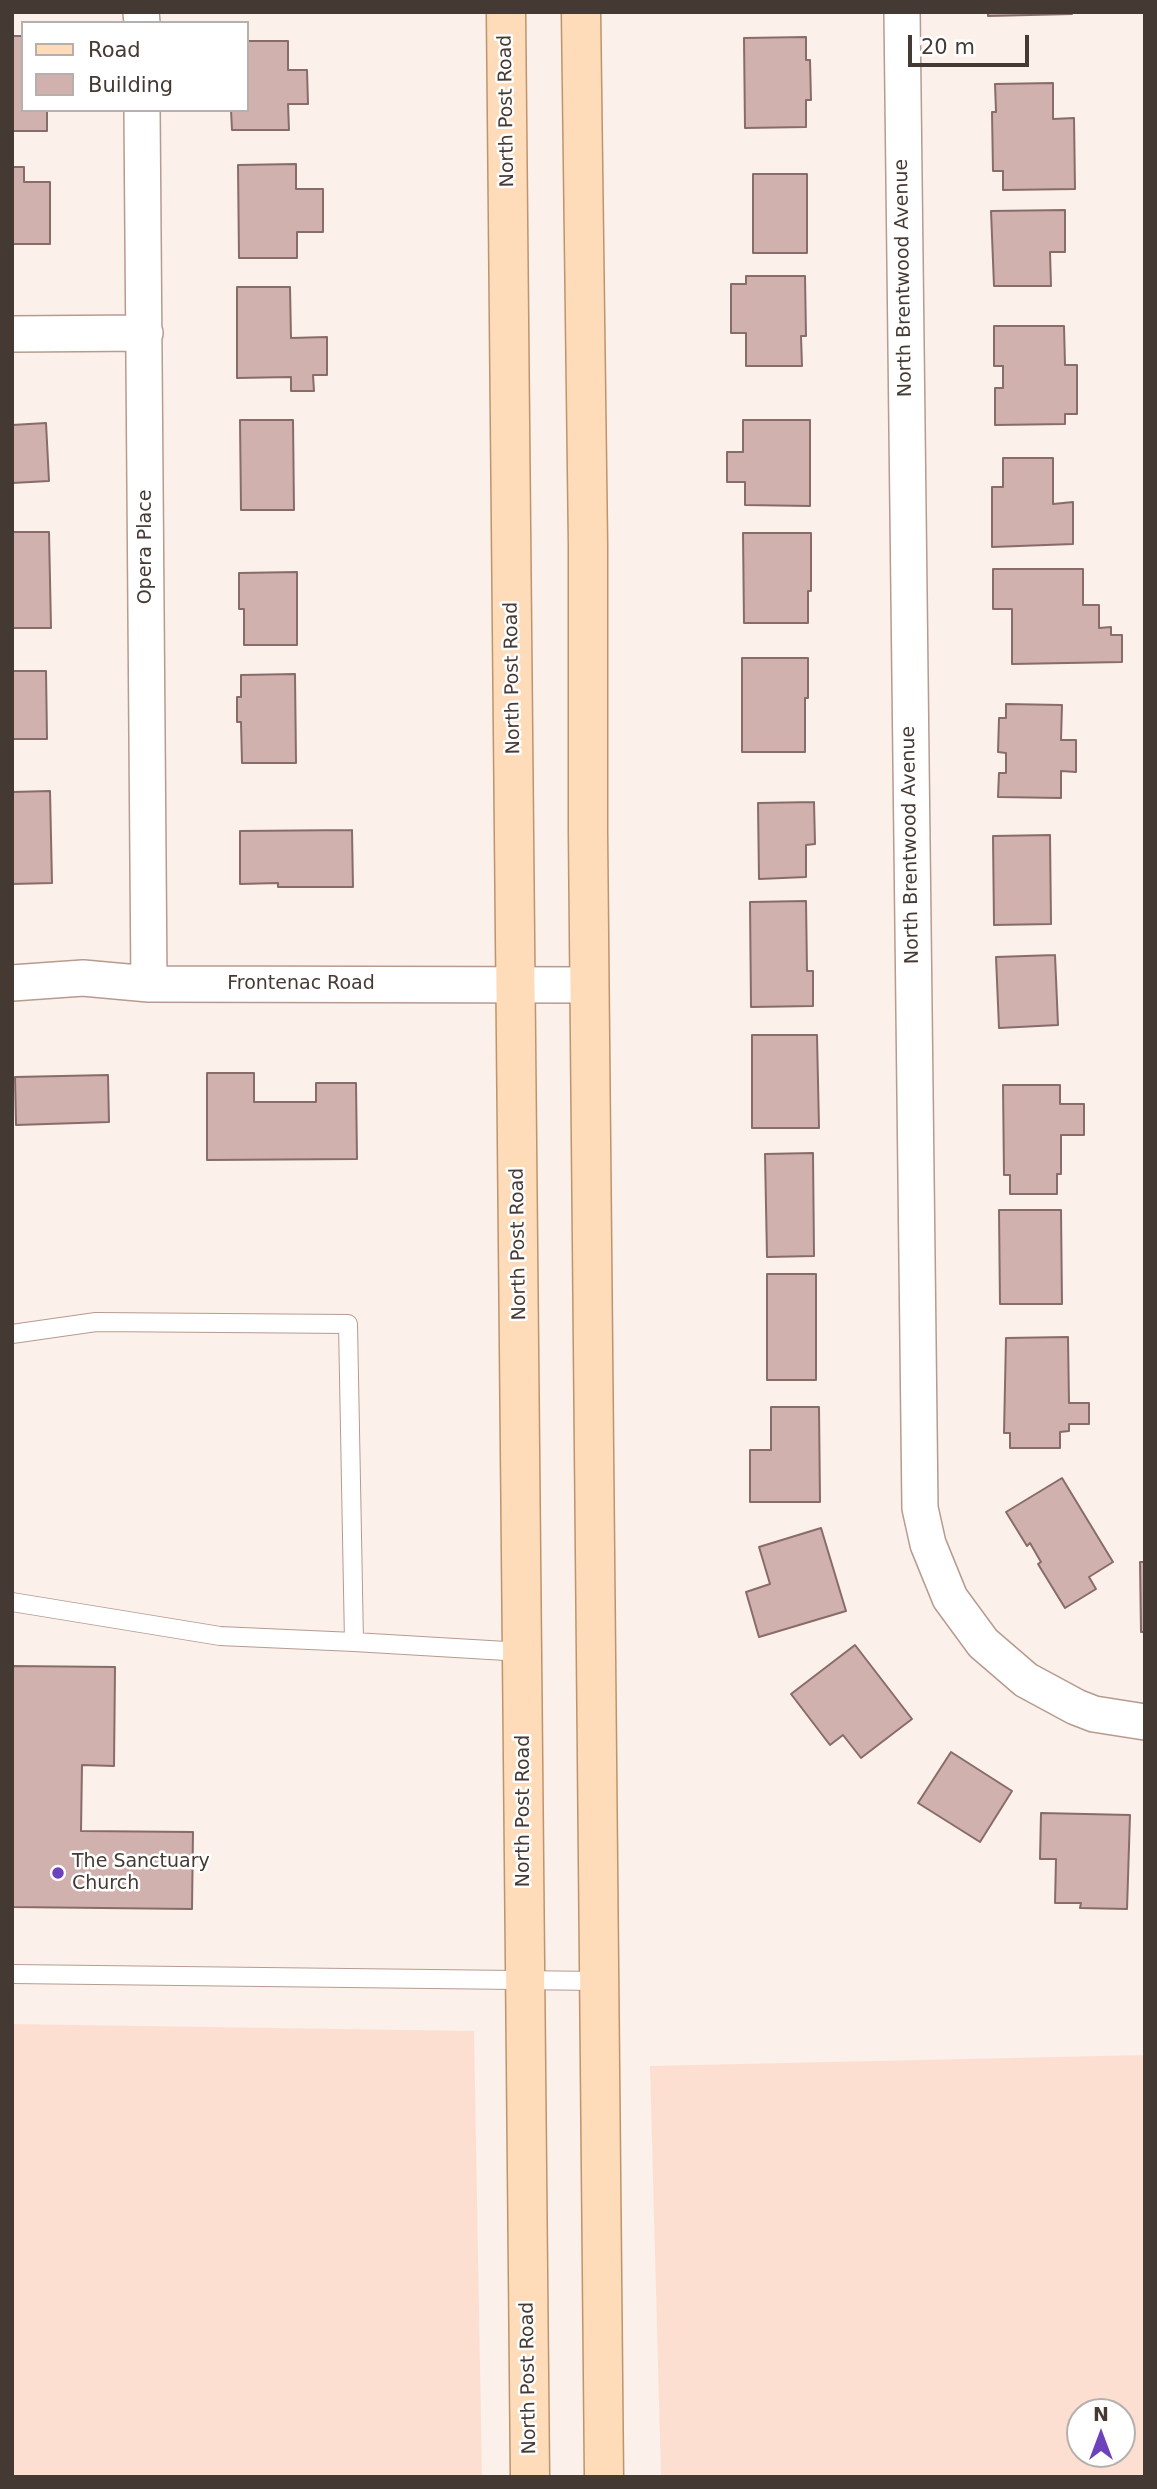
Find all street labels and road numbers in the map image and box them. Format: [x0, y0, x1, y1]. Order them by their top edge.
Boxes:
street label: North Post Road [494, 34, 520, 188]
street label: North Brentwood Avenue [891, 159, 917, 397]
street label: Opera Place [135, 490, 157, 604]
street label: North Post Road [500, 601, 526, 755]
street label: North Brentwood Avenue [898, 726, 924, 964]
street label: Frontenac Road [227, 973, 375, 995]
street label: North Post Road [506, 1167, 532, 1321]
street label: North Post Road [513, 1735, 535, 1887]
street label: North Post Road [516, 2301, 542, 2455]

